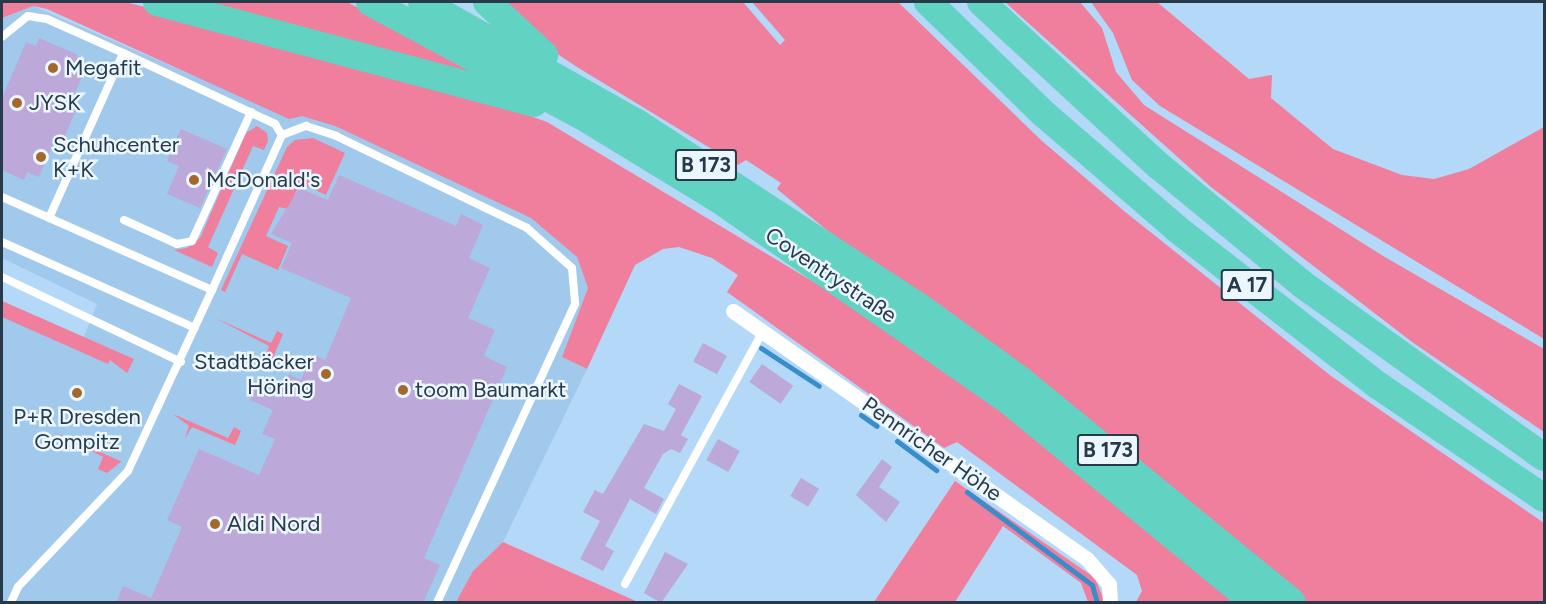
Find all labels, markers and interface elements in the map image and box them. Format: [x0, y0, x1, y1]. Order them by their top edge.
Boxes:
place label: Megafit [65, 55, 141, 81]
marker: Megafit [46, 61, 60, 75]
place label: JYSK [29, 90, 81, 116]
marker: JYSK [10, 96, 24, 110]
place label: Schuhcenter K+K [53, 131, 179, 182]
road number: B 173 [674, 147, 738, 183]
marker: Schuhcenter K+K [34, 150, 48, 164]
place label: McDonald's [206, 167, 320, 193]
marker: McDonald's [187, 173, 201, 187]
street label: Coventrystraße [760, 221, 902, 329]
road number: A 17 [1220, 267, 1274, 303]
place label: Stadtbäcker Höring [194, 348, 314, 400]
marker: Stadtbäcker Höring [319, 367, 333, 381]
place label: toom Baumarkt [415, 377, 566, 403]
marker: toom Baumarkt [396, 383, 410, 397]
marker: P+R Dresden Gompitz [70, 386, 84, 400]
street label: Pennricher Höhe [857, 391, 1007, 507]
place label: P+R Dresden Gompitz [13, 403, 141, 454]
road number: B 173 [1076, 432, 1140, 468]
place label: Aldi Nord [227, 511, 320, 537]
marker: Aldi Nord [208, 517, 222, 531]

